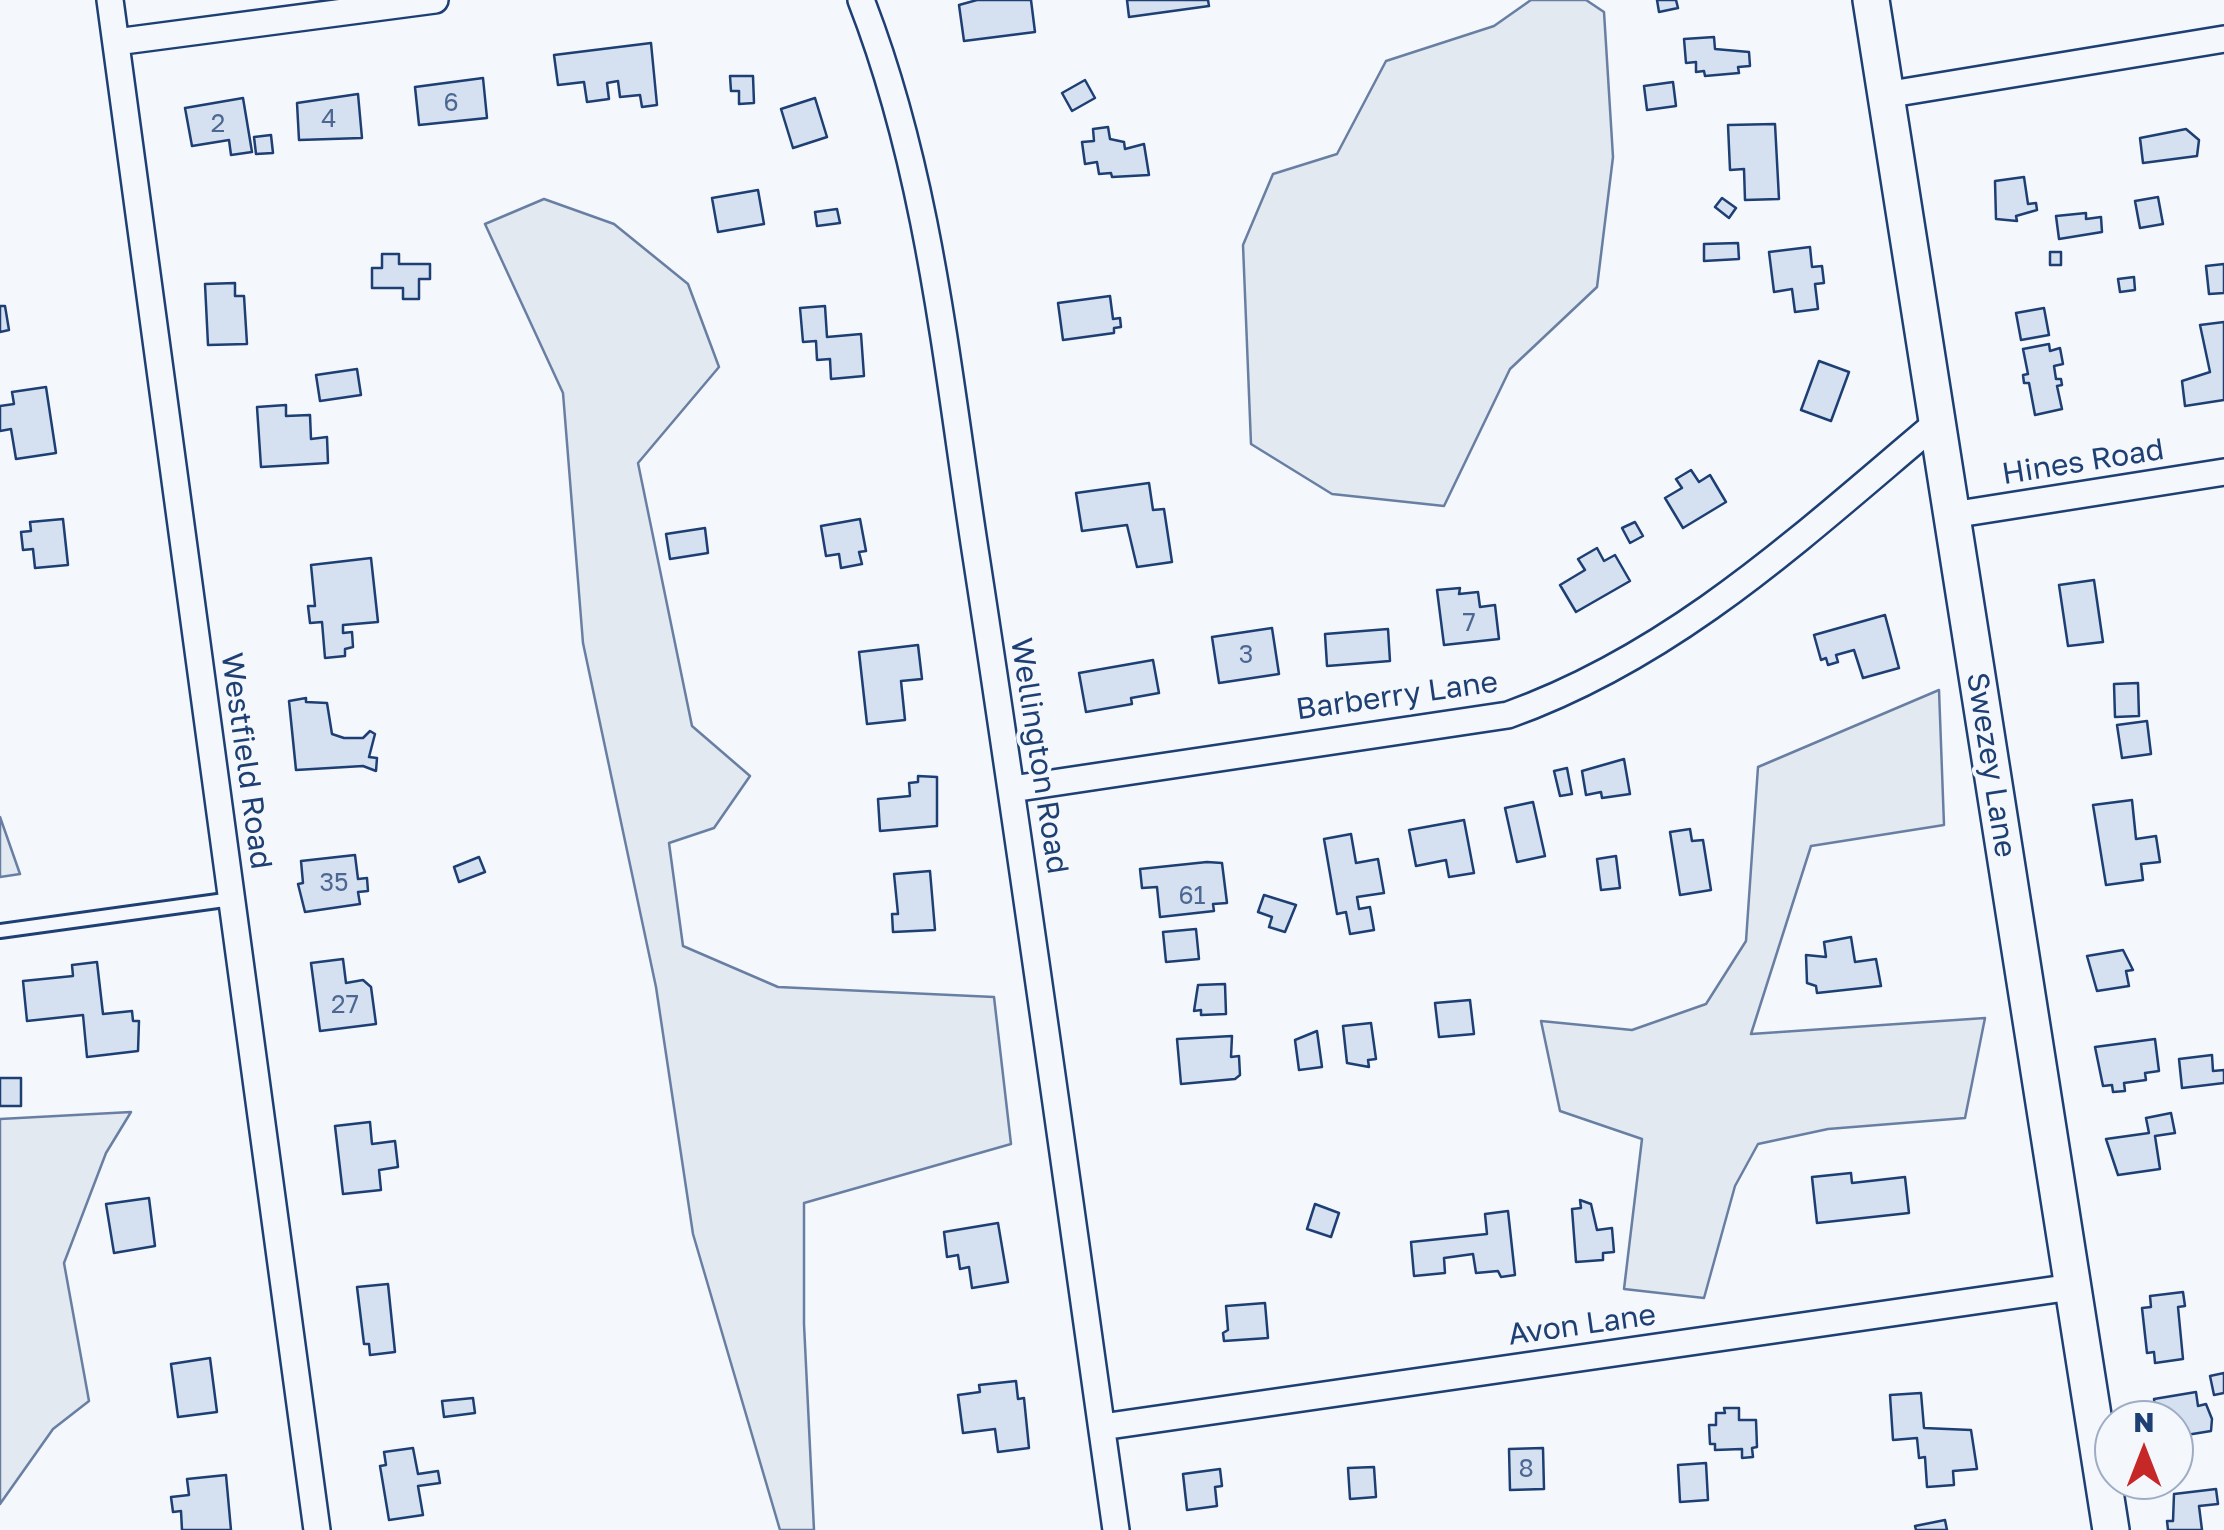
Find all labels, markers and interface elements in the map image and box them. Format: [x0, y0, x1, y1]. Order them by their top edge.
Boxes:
house number: 6 [443, 88, 459, 118]
house number: 4 [321, 104, 337, 134]
house number: 2 [211, 109, 225, 139]
street label: Hines Road [1999, 431, 2167, 493]
house number: 7 [1462, 608, 1476, 638]
street label: Wellington Road [1003, 635, 1075, 877]
house number: 3 [1239, 640, 1253, 670]
street label: Westfield Road [213, 651, 279, 871]
street label: Barberry Lane [1294, 664, 1500, 728]
street label: Swezey Lane [1959, 670, 2023, 860]
house number: 35 [319, 868, 349, 898]
house number: 61 [1178, 881, 1206, 911]
house number: 27 [331, 990, 359, 1020]
street label: Avon Lane [1506, 1297, 1658, 1353]
north arrow [2094, 1400, 2194, 1500]
text: N [2133, 1405, 2155, 1438]
house number: 8 [1518, 1454, 1534, 1484]

